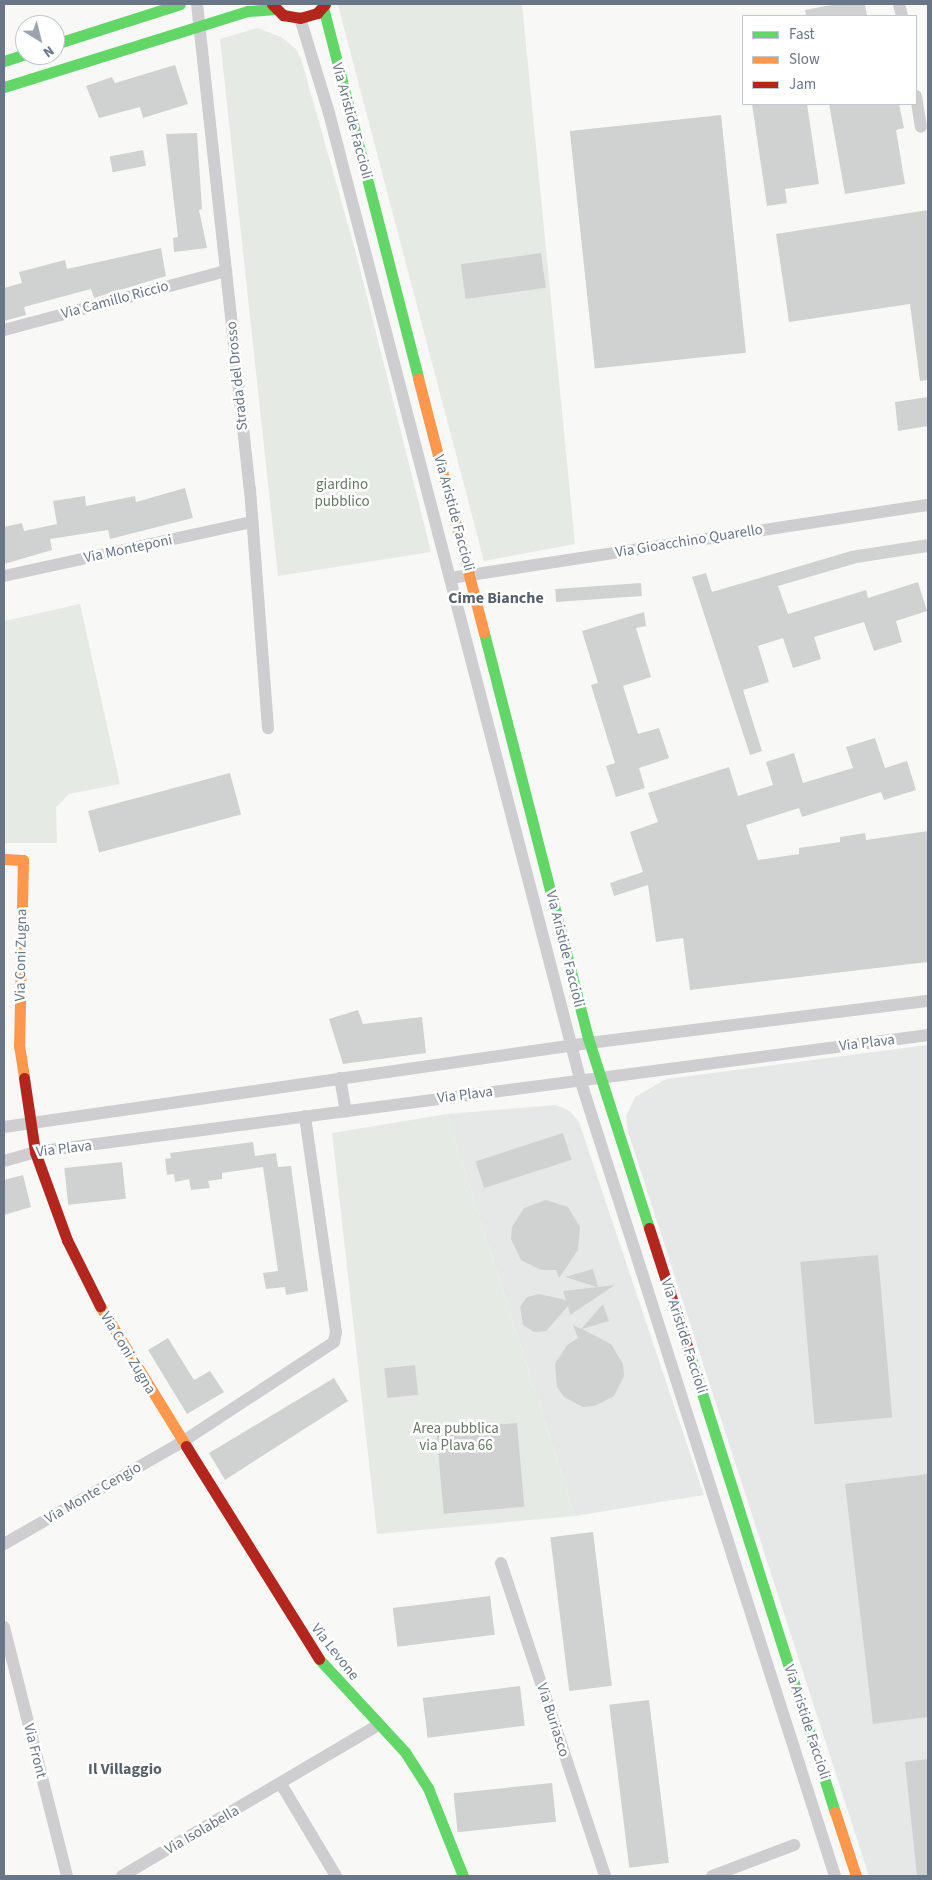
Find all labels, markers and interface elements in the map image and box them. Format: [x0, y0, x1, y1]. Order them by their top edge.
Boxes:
north arrow [15, 15, 65, 65]
legend [742, 15, 917, 105]
text: Fast [789, 24, 815, 45]
text: N [39, 40, 58, 62]
text: Slow [789, 49, 820, 70]
street label: Via Aristide Faccioli [328, 61, 376, 181]
text: Jam [789, 74, 816, 95]
street label: Via Camillo Riccio [59, 277, 171, 323]
street label: Strada del Drosso [222, 321, 252, 431]
street label: Via Aristide Faccioli [430, 453, 478, 573]
park label: giardino pubblico [314, 475, 370, 510]
street label: Via Gioacchino Quarello [614, 520, 764, 562]
street label: Via Monteponi [82, 531, 174, 567]
district label: Cime Bianche [448, 588, 544, 608]
street label: Via Aristide Faccioli [542, 889, 588, 1009]
street label: Via Coni Zugna [11, 908, 31, 1002]
street label: Via Plava [838, 1031, 896, 1055]
street label: Via Plava [436, 1083, 494, 1107]
street label: Via Plava [35, 1137, 93, 1161]
street label: Via Aristide Faccioli [657, 1276, 711, 1396]
street label: Via Coni Zugna [96, 1309, 160, 1397]
park label: Area pubblica via Plava 66 [413, 1419, 499, 1454]
street label: Via Monte Cengio [42, 1458, 144, 1528]
street label: Via Levone [307, 1620, 363, 1684]
street label: Via Aristide Faccioli [780, 1662, 834, 1782]
street label: Via Buriasco [533, 1681, 573, 1759]
street label: Via Front [20, 1722, 50, 1780]
district label: Il Villaggio [88, 1759, 162, 1779]
street label: Via Isolabella [162, 1802, 242, 1858]

